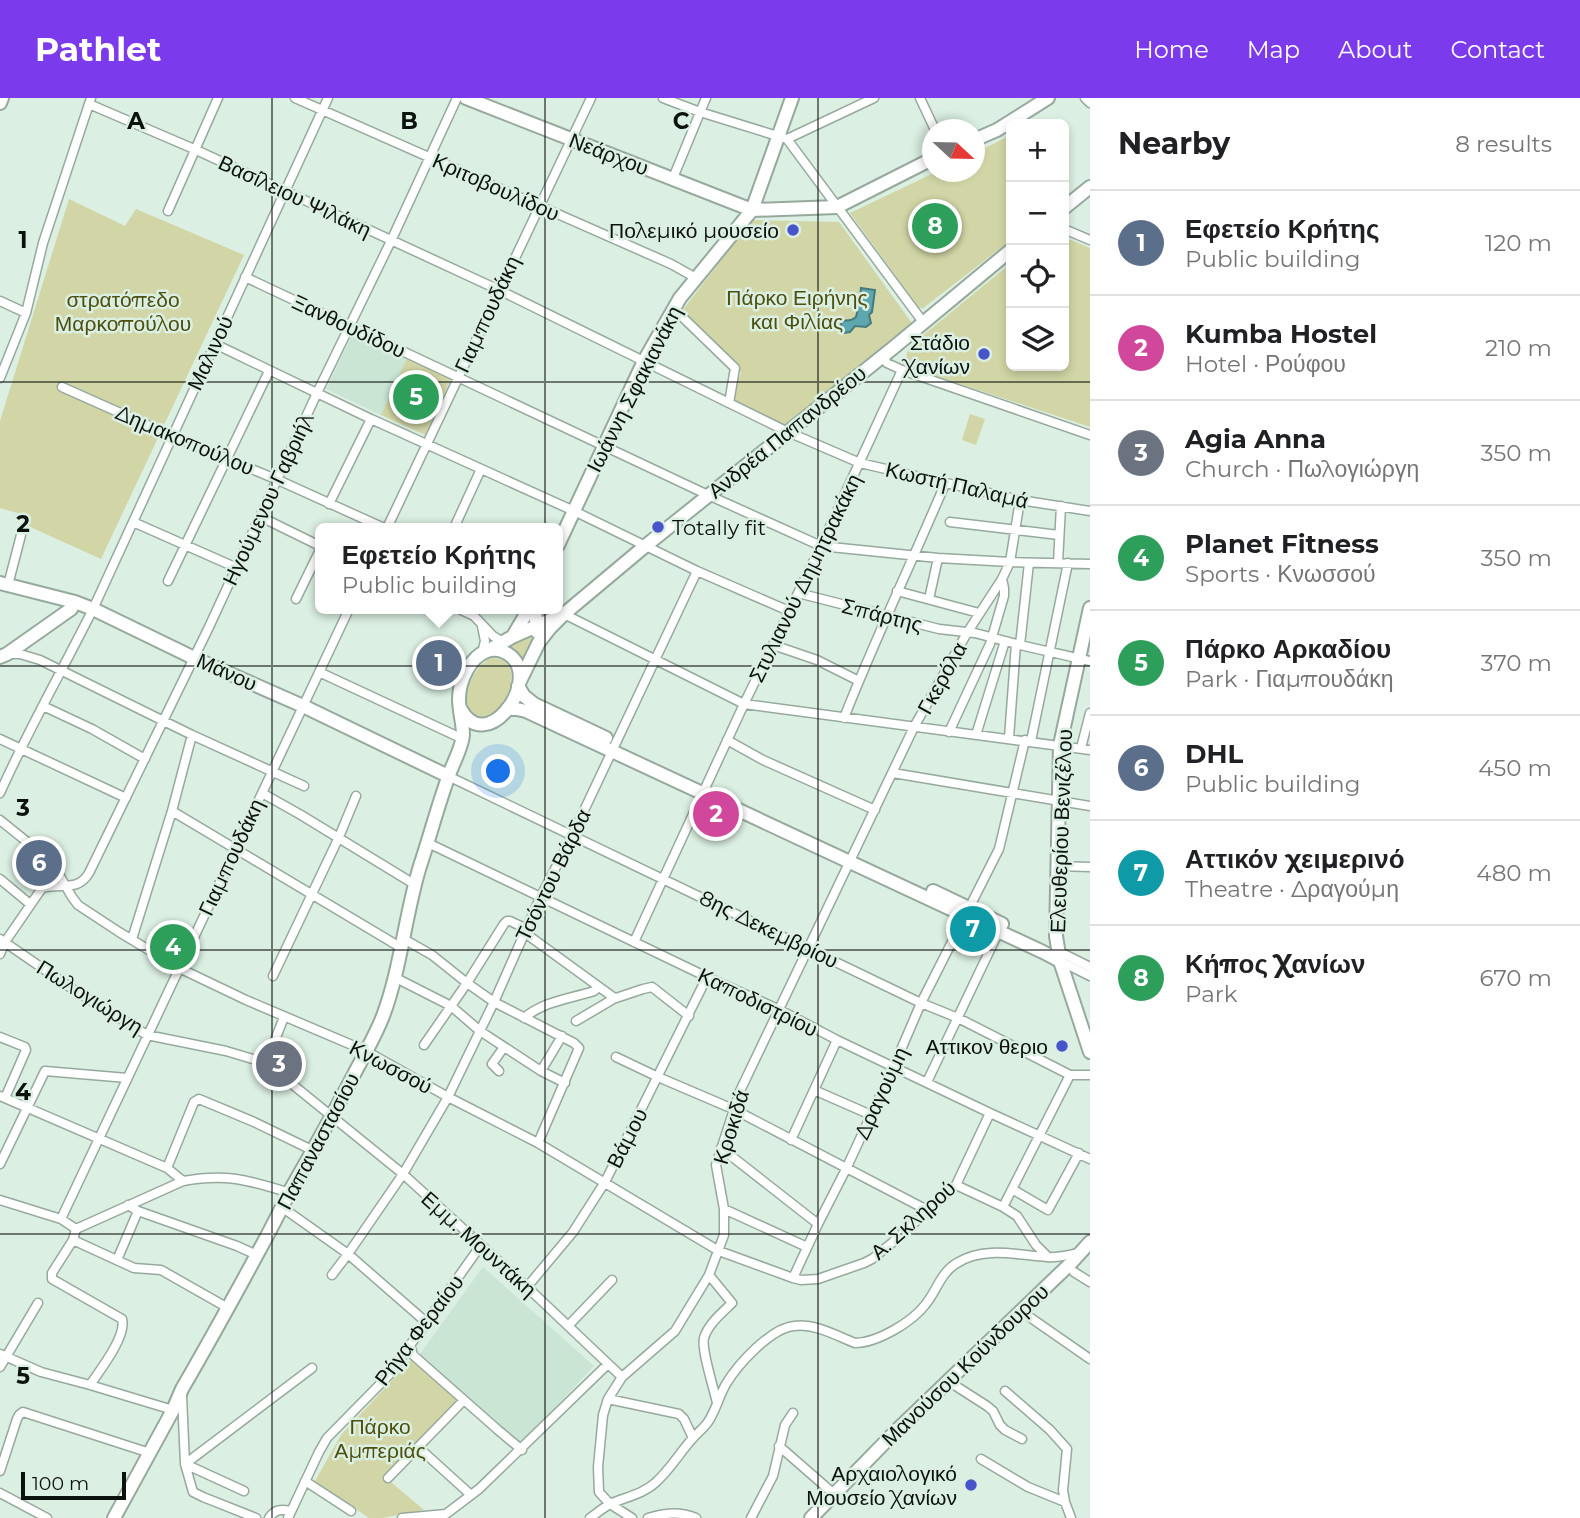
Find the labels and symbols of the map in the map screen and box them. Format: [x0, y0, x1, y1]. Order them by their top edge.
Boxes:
text: A [126, 107, 145, 135]
text: B [400, 107, 418, 135]
text: C [673, 107, 690, 135]
north arrow [922, 119, 985, 182]
street label: Νεάρχου [566, 127, 652, 181]
street label: Κριτοβουλίδου [429, 148, 563, 226]
street label: Βασίλειου Ψιλάκη [215, 150, 375, 242]
pin: 8 [912, 200, 958, 252]
place label: Πολεμικό μουσείο [609, 218, 779, 243]
marker: Πολεμικό μουσείο [785, 222, 801, 238]
text: 1 [18, 226, 28, 254]
street label: Γιαμπουδάκη [449, 252, 525, 376]
park label: Πάρκο Ειρήνης και Φιλίας [726, 285, 868, 334]
park label: στρατόπεδο Μαρκοπούλου [55, 287, 191, 336]
street label: Ξανθουδίδου [288, 289, 410, 363]
street label: Ιωάννη Σφακιανάκη [581, 302, 687, 476]
street label: Μαλινού [182, 312, 238, 394]
place label: Στάδιο Χανίων [901, 330, 970, 379]
marker: Στάδιο Χανίων [976, 346, 992, 362]
street label: Ανδρέα Παπανδρέου [703, 361, 871, 503]
pin: 5 [393, 371, 439, 423]
street label: Δημακοπούλου [112, 400, 258, 480]
street label: Ηγούμενου Γαβριήλ [217, 408, 319, 589]
street label: Κωστή Παλαμά [883, 456, 1031, 514]
street label: Στυλιανού Δημητρακάκη [744, 470, 866, 686]
text: 2 [16, 510, 30, 538]
place label: Totally fit [672, 515, 766, 540]
marker: Totally fit [650, 519, 666, 535]
street label: Σπάρτης [839, 593, 925, 637]
pin: 1 [416, 637, 462, 689]
street label: Γκερόλα [912, 638, 972, 718]
street label: Μάνου [193, 648, 261, 696]
street label: Ελευθερίου Βενιζέλου [1045, 728, 1077, 934]
your location [481, 754, 515, 788]
pin: 2 [693, 788, 739, 840]
text: 3 [15, 794, 30, 822]
street label: Γιαμπουδάκη [193, 795, 269, 919]
street label: Τσόντου Βάρδα [510, 805, 596, 945]
pin: 6 [16, 837, 62, 889]
street label: 8ης Δεκεμβρίου [696, 885, 842, 973]
pin: 7 [950, 903, 996, 955]
pin: 4 [150, 921, 196, 973]
street label: Πωλογιώργη [32, 955, 148, 1039]
street label: Καποδιστρίου [694, 962, 822, 1042]
place label: Αττικον θεριο [925, 1034, 1048, 1059]
street label: Κνωσσού [345, 1035, 437, 1099]
pin: 3 [256, 1038, 302, 1090]
marker: Αττικον θεριο [1054, 1038, 1070, 1054]
street label: Δραγούμη [849, 1043, 913, 1143]
street label: Παπαναστασίου [271, 1068, 365, 1214]
text: 4 [15, 1078, 31, 1106]
street label: Κροκιδά [708, 1087, 754, 1167]
street label: Βάμου [601, 1104, 653, 1172]
street label: Α. Σκληρού [865, 1175, 961, 1265]
street label: Εμμ. Μουντάκη [416, 1186, 542, 1302]
street label: Ρήγα Φεραίου [369, 1270, 469, 1390]
street label: Μανούσου Κούνδουρου [876, 1279, 1054, 1451]
text: 5 [16, 1362, 30, 1390]
park label: Πάρκο Αμπεριάς [334, 1414, 426, 1463]
place label: Αρχαιολογικό Μουσείο Χανίων [806, 1461, 957, 1510]
scale bar [21, 1469, 126, 1501]
marker: Αρχαιολογικό Μουσείο Χανίων [963, 1477, 979, 1493]

